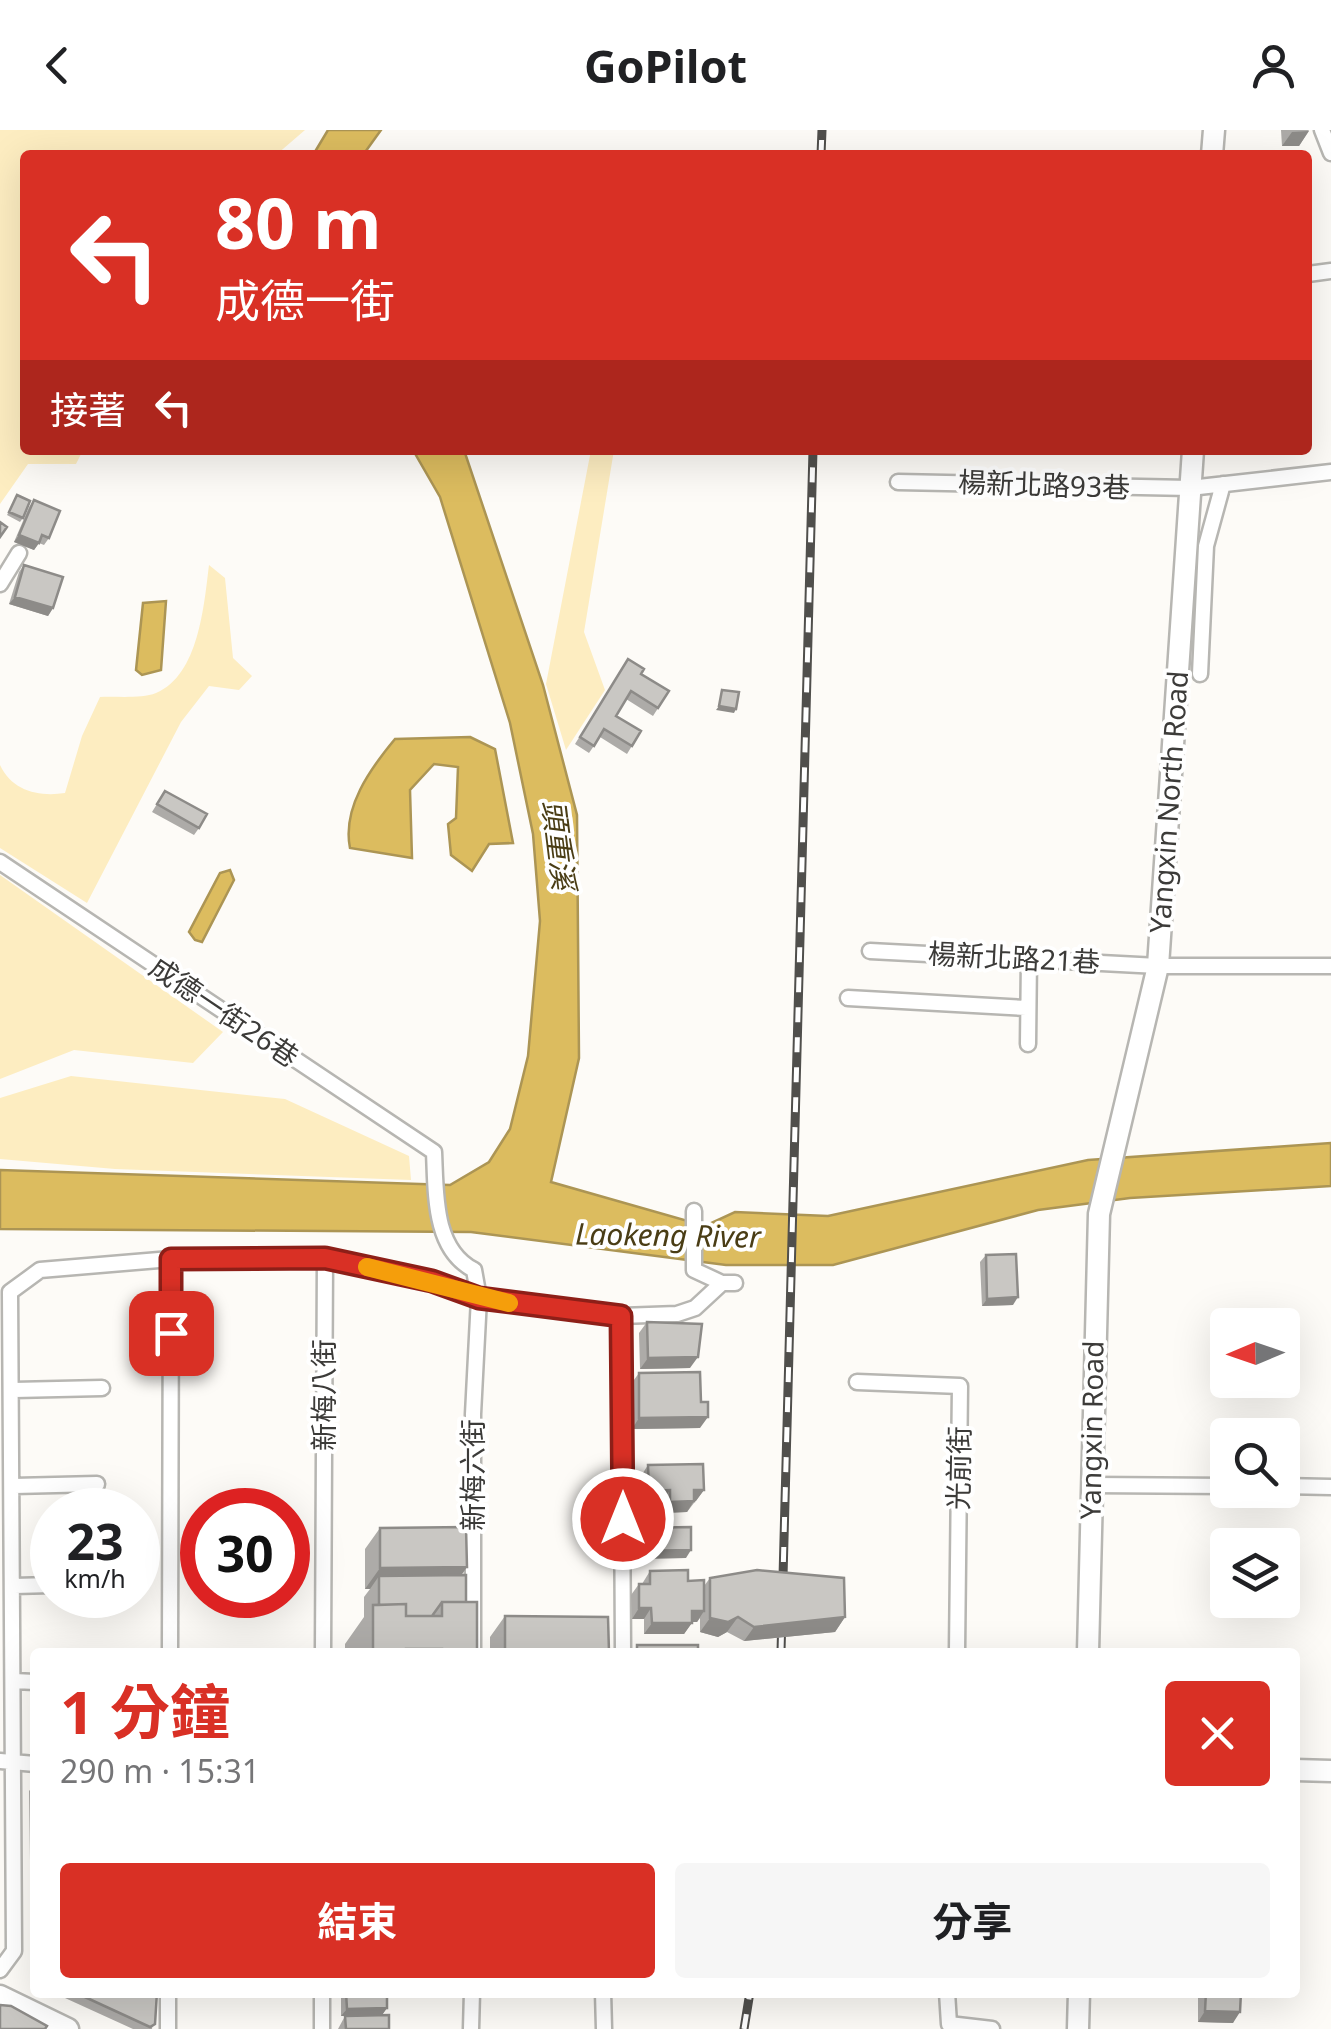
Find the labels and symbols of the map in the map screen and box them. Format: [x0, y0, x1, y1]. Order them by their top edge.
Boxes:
street label: 楊新北路93巷 [957, 462, 1131, 506]
street label: Yangxin North Road [1140, 669, 1196, 934]
water label: 頭重溪 [534, 798, 586, 896]
street label: 楊新北路21巷 [927, 934, 1101, 980]
street label: 成德一街26巷 [143, 947, 307, 1075]
water label: Laokeng River [575, 1212, 762, 1257]
pin [129, 1291, 214, 1376]
north arrow [1210, 1308, 1300, 1398]
street label: 新梅八街 [304, 1339, 342, 1451]
street label: Yangxin Road [1070, 1340, 1112, 1520]
street label: 新梅六街 [453, 1419, 491, 1531]
street label: 光前街 [938, 1426, 978, 1510]
position arrow [571, 1467, 675, 1571]
speed limit sign: 30 [180, 1488, 310, 1618]

